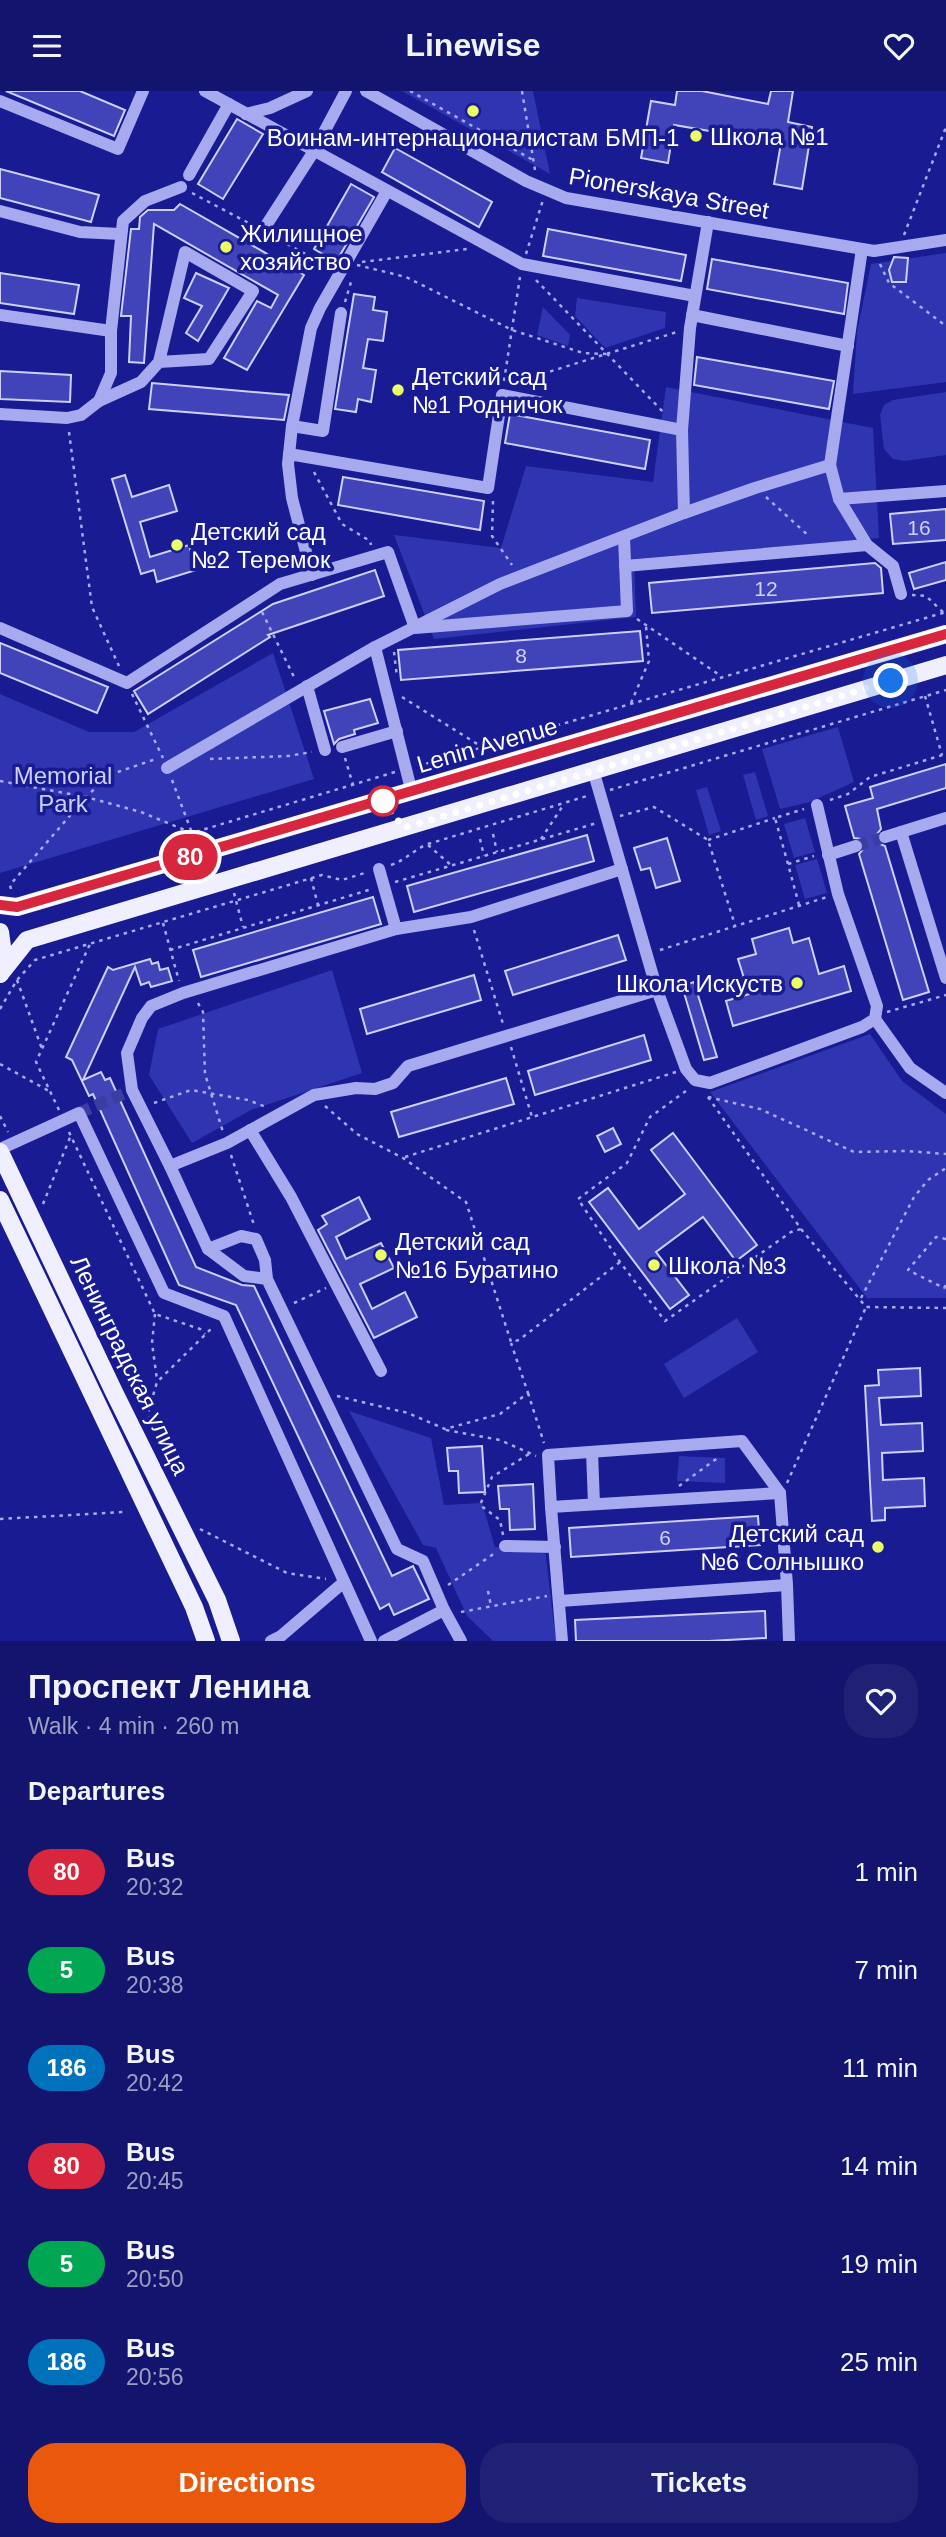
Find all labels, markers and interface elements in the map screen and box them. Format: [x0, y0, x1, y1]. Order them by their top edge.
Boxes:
icon: menu [28, 27, 66, 65]
text: Linewise [405, 27, 541, 63]
icon: heart [880, 27, 918, 65]
marker: Воинам-интернационалистам БМП-1 [465, 103, 481, 119]
place label: Школа №1 [710, 123, 829, 150]
place label: Воинам-интернационалистам БМП-1 [267, 124, 679, 151]
marker: Школа №1 [688, 128, 704, 144]
street label: Pionerskaya Street [567, 162, 772, 224]
place label: Жилищное хозяйство [240, 220, 363, 275]
marker: Жилищное хозяйство [218, 239, 234, 255]
place label: Детский сад №1 Родничок [412, 363, 563, 418]
marker: Детский сад №1 Родничок [390, 382, 406, 398]
house number: 16 [907, 516, 931, 539]
place label: Детский сад №2 Теремок [191, 518, 331, 573]
marker: Детский сад №2 Теремок [169, 537, 185, 553]
house number: 12 [754, 577, 778, 600]
house number: 8 [515, 644, 527, 667]
your location [873, 663, 908, 698]
street label: Lenin Avenue [414, 712, 560, 778]
park label: Memorial Park [14, 762, 112, 817]
unlabelled marker [368, 786, 398, 816]
line badge: 80 [158, 834, 221, 880]
text: 80 [177, 843, 203, 870]
place label: Школа Искуств [616, 970, 783, 997]
marker: Школа Искуств [789, 975, 805, 991]
place label: Детский сад №16 Буратино [395, 1228, 558, 1283]
marker: Детский сад №16 Буратино [373, 1247, 389, 1263]
street label: Ленинградская улица [65, 1251, 195, 1480]
place label: Школа №3 [668, 1252, 787, 1279]
marker: Школа №3 [646, 1257, 662, 1273]
place label: Детский сад №6 Солнышко [700, 1520, 864, 1575]
house number: 6 [659, 1526, 671, 1549]
marker: Детский сад №6 Солнышко [870, 1539, 886, 1555]
button: heart [844, 1664, 918, 1738]
text: Проспект Ленина [28, 1668, 310, 1705]
text: Walk · 4 min · 260 m [28, 1713, 239, 1739]
text: Departures [28, 1776, 165, 1806]
text: Bus [126, 1843, 175, 1873]
text: 1 min [854, 1857, 918, 1887]
text: 80 [53, 1858, 80, 1885]
text: 20:32 [126, 1874, 184, 1900]
text: Bus [126, 1941, 175, 1971]
text: 7 min [854, 1955, 918, 1985]
text: 5 [60, 1956, 73, 1983]
text: 20:38 [126, 1972, 184, 1998]
text: Bus [126, 2039, 175, 2069]
text: 11 min [842, 2053, 918, 2083]
text: 186 [46, 2054, 87, 2081]
text: 20:42 [126, 2070, 184, 2096]
text: Bus [126, 2137, 175, 2167]
text: 14 min [840, 2151, 918, 2181]
text: 80 [53, 2152, 80, 2179]
text: 20:45 [126, 2168, 184, 2194]
text: Bus [126, 2235, 175, 2265]
text: 19 min [840, 2249, 918, 2279]
text: 5 [60, 2250, 73, 2277]
text: 20:50 [126, 2266, 184, 2292]
text: Bus [126, 2333, 175, 2363]
text: 25 min [840, 2347, 918, 2377]
text: 186 [46, 2348, 87, 2375]
text: 20:56 [126, 2364, 184, 2390]
button: Directions [28, 2443, 466, 2523]
button: Tickets [480, 2443, 918, 2523]

